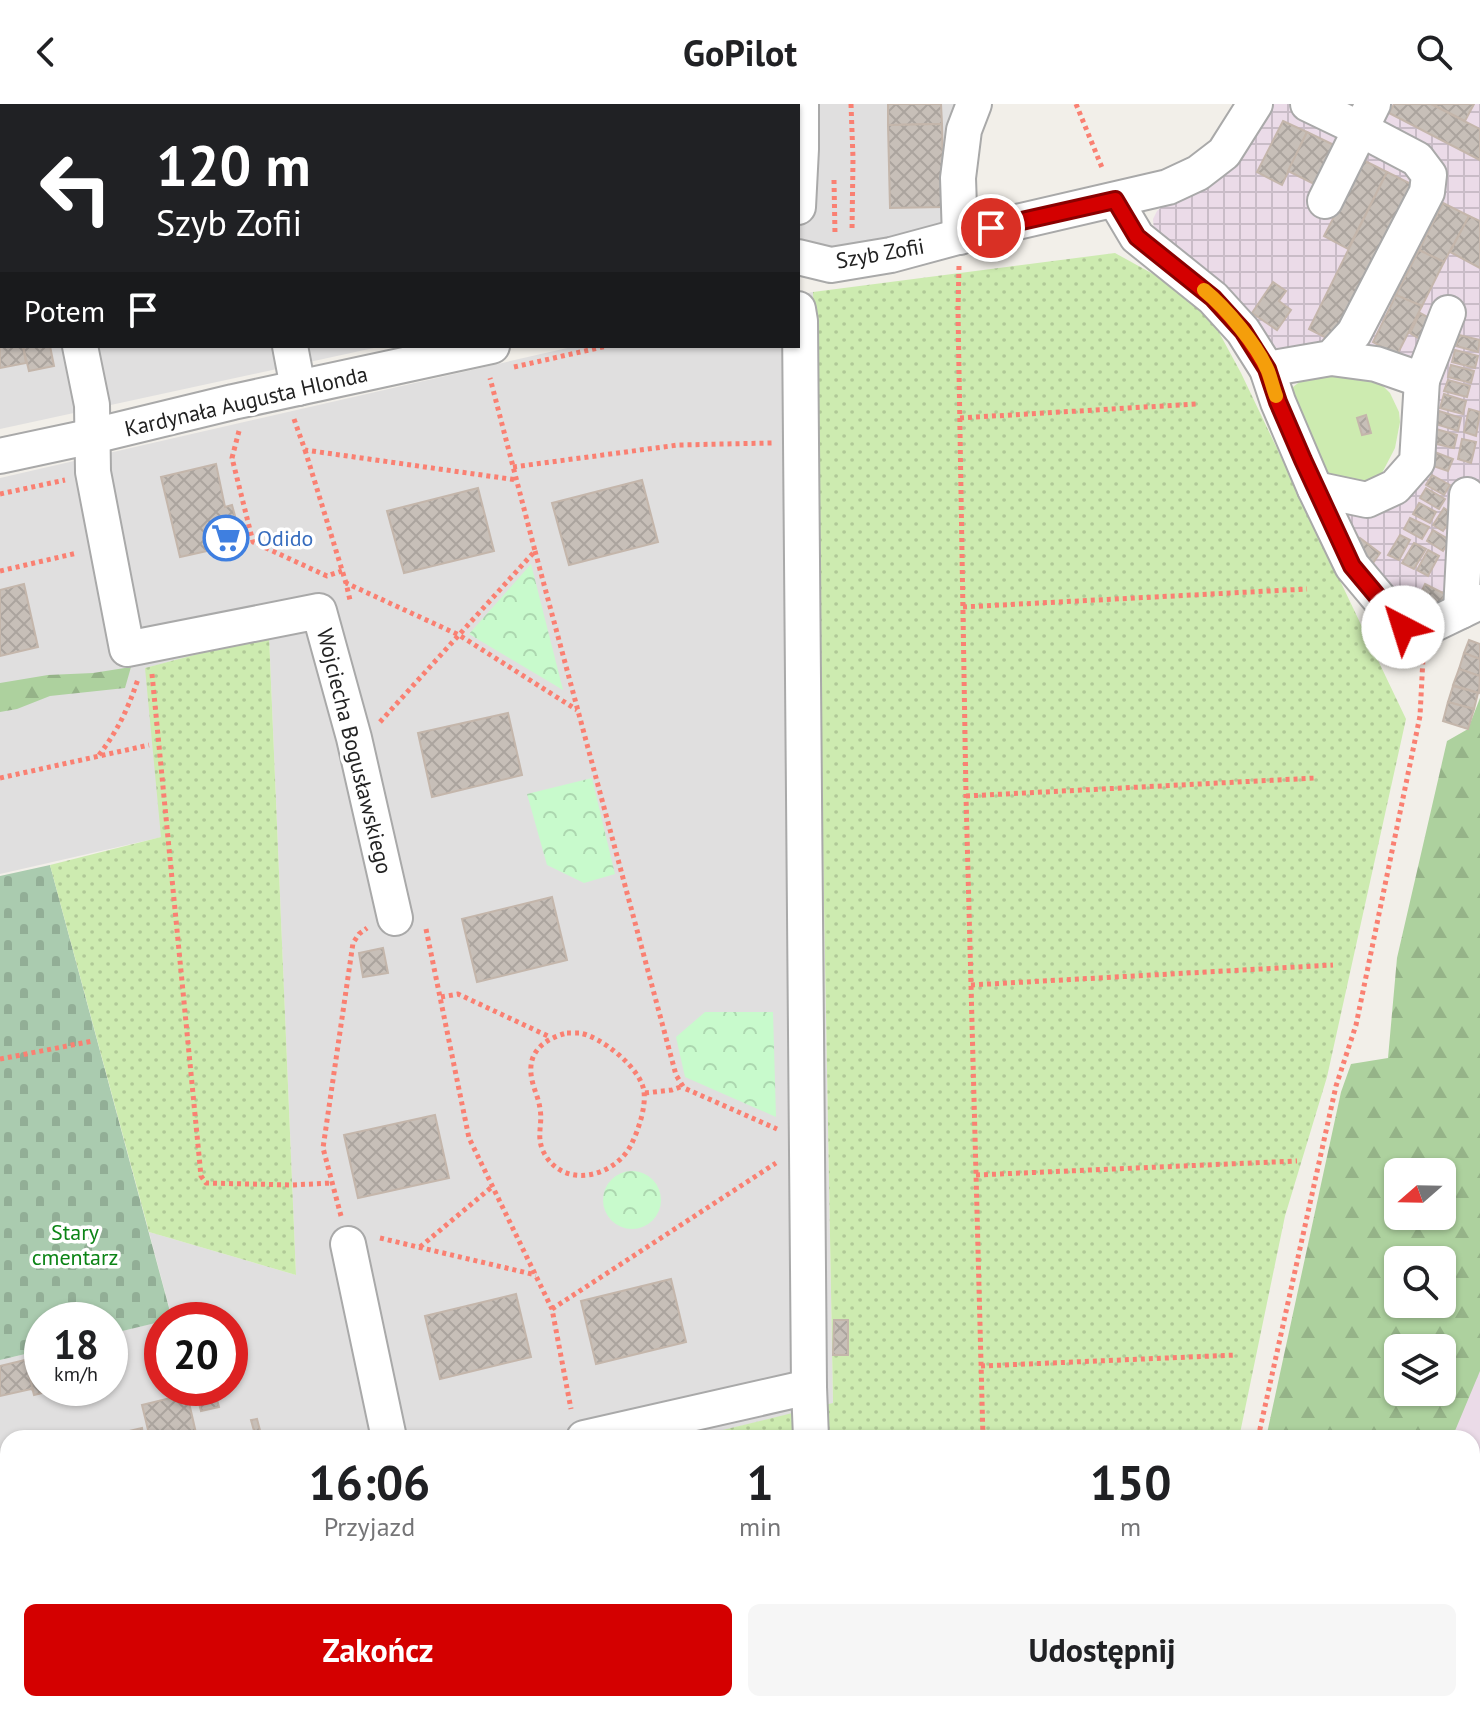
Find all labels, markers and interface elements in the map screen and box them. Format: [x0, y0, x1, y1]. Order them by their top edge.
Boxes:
text: GoPilot [683, 29, 797, 76]
icon: back [24, 30, 68, 74]
icon: search [1412, 30, 1456, 74]
text: 120 m [156, 129, 311, 201]
icon: left [24, 136, 128, 240]
pin [957, 194, 1025, 262]
text: Szyb Zofii [156, 199, 302, 246]
icon: arrive [969, 206, 1013, 250]
street label: Szyb Zofii [834, 231, 926, 275]
icon: arrive [121, 288, 165, 332]
text: Potem [24, 291, 105, 330]
street label: Kardynała Augusta Hlonda [122, 359, 370, 443]
supermarket icon: Odido [202, 514, 250, 562]
place label: Odido [257, 524, 313, 552]
position arrow [1361, 585, 1445, 669]
street label: Wojciecha Bogusławskiego [311, 625, 399, 877]
north arrow [1384, 1158, 1456, 1230]
map controls [1384, 1158, 1456, 1406]
park label: Stary cmentarz [32, 1218, 118, 1271]
button: search [1384, 1246, 1456, 1318]
speed limit sign: 20 [144, 1302, 248, 1406]
text: 18 [53, 1318, 99, 1370]
button: layers [1384, 1334, 1456, 1406]
text: km/h [54, 1361, 98, 1387]
text: 16:06 [309, 1451, 430, 1513]
text: 1 [746, 1451, 774, 1513]
text: 150 [1090, 1451, 1171, 1513]
text: Przyjazd [324, 1510, 415, 1543]
text: min [739, 1510, 781, 1543]
text: m [1120, 1510, 1141, 1543]
button: Zakończ [24, 1604, 732, 1696]
button: Udostępnij [748, 1604, 1456, 1696]

